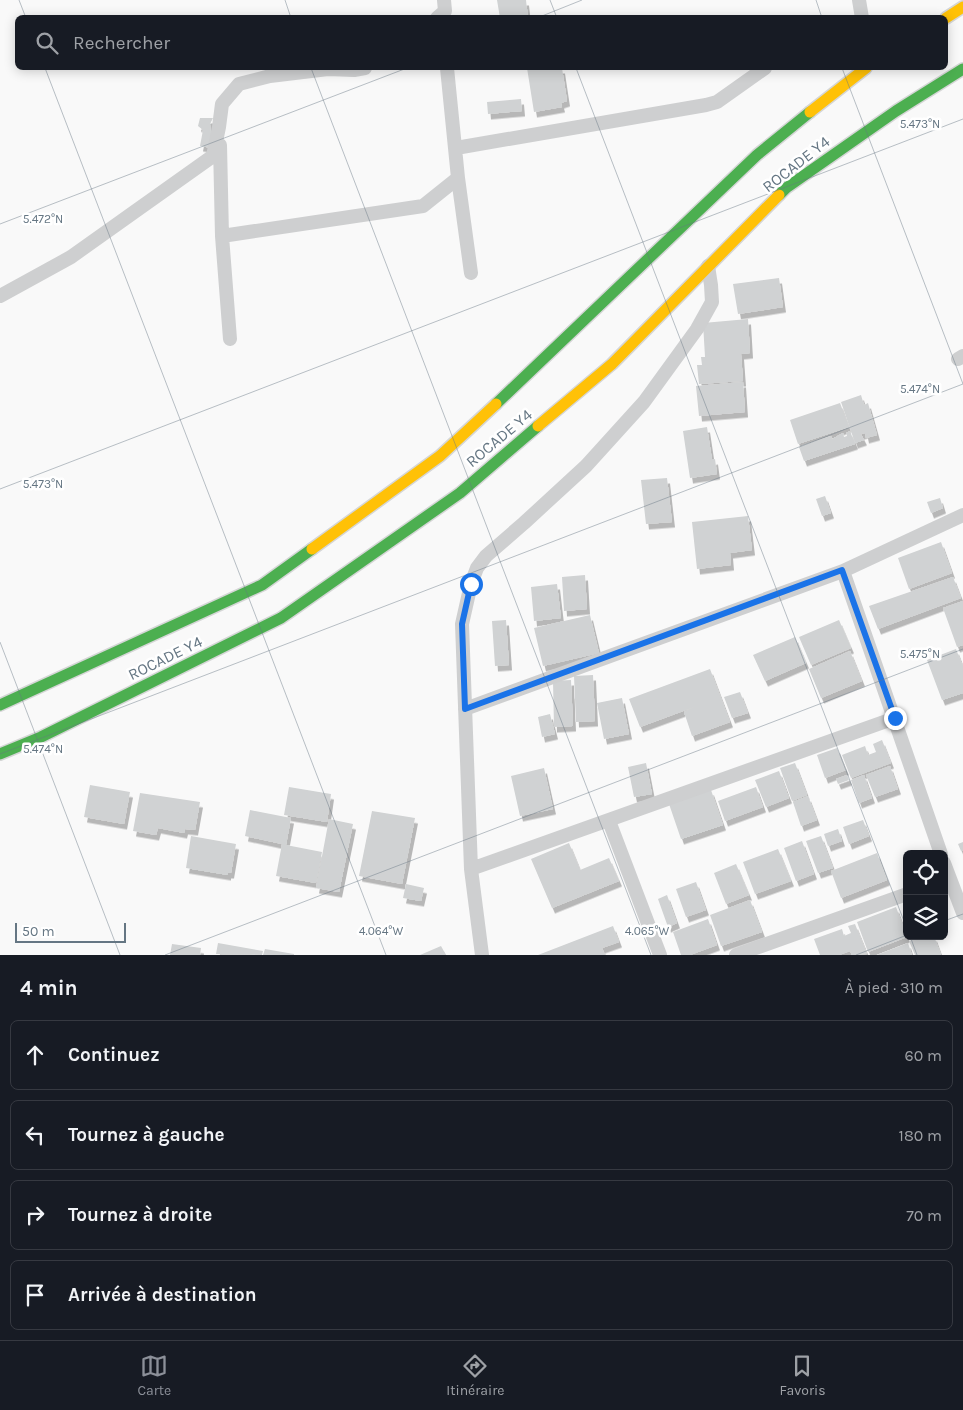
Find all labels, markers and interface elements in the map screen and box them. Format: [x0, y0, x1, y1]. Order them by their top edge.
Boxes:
search box [15, 15, 948, 70]
icon: search [33, 29, 61, 57]
text: Rechercher [73, 32, 170, 54]
text: 5.473°N [900, 117, 940, 131]
street label: ROCADE Y4 [759, 132, 833, 196]
text: 5.472°N [23, 212, 63, 226]
text: 5.474°N [900, 382, 940, 396]
street label: ROCADE Y4 [462, 405, 536, 471]
text: 5.473°N [23, 477, 63, 491]
route start [460, 573, 483, 596]
street label: ROCADE Y4 [125, 632, 205, 684]
text: 5.475°N [900, 647, 940, 661]
route end [884, 707, 907, 730]
text: 5.474°N [23, 742, 63, 756]
map controls [903, 850, 948, 940]
button: locate [903, 850, 948, 895]
button: layers [903, 895, 948, 940]
scale bar [15, 920, 126, 943]
text: 50 m [22, 923, 55, 940]
text: 4.064°W [359, 924, 403, 938]
text: 4.065°W [625, 924, 669, 938]
text: 4 min [20, 976, 78, 1000]
text: À pied · 310 m [845, 978, 943, 997]
icon: ahead [21, 1041, 49, 1069]
text: Continuez [68, 1044, 160, 1066]
text: 60 m [905, 1046, 942, 1065]
icon: left [21, 1121, 49, 1149]
text: Tournez à gauche [68, 1124, 225, 1146]
text: 180 m [899, 1126, 942, 1145]
icon: right [21, 1201, 49, 1229]
text: Tournez à droite [68, 1204, 212, 1226]
text: 70 m [906, 1206, 942, 1225]
icon: arrive [21, 1281, 49, 1309]
text: Arrivée à destination [68, 1284, 257, 1306]
tab: Carte [138, 1352, 171, 1399]
tab: Itinéraire [446, 1352, 505, 1399]
tab: Favoris [780, 1352, 825, 1399]

